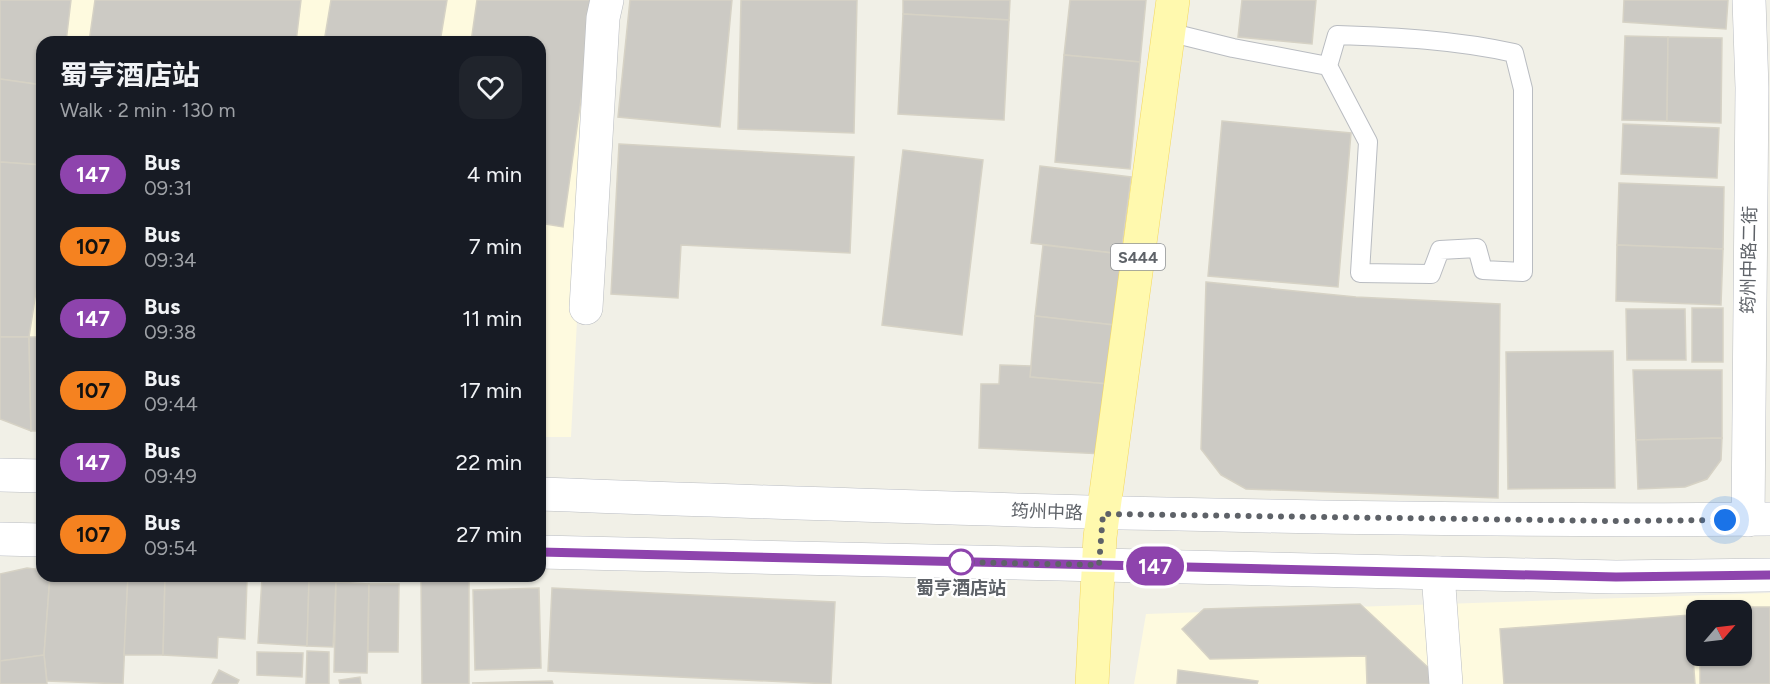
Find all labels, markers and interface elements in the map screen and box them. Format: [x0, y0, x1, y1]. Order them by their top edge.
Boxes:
button: heart [459, 56, 522, 119]
text: 蜀亨酒店站 [60, 58, 200, 92]
text: Walk · 2 min · 130 m [60, 98, 235, 122]
text: Bus [144, 149, 180, 176]
text: 4 min [467, 161, 522, 188]
text: 147 [76, 162, 110, 187]
text: 09:31 [144, 176, 192, 200]
street label: 筠州中路二街 [1737, 206, 1761, 314]
text: Bus [144, 221, 180, 248]
text: 7 min [469, 233, 522, 260]
text: 107 [76, 234, 110, 259]
road number: S444 [1111, 244, 1165, 270]
text: 09:34 [144, 248, 197, 272]
text: Bus [144, 293, 180, 320]
text: 11 min [462, 305, 522, 332]
text: 147 [76, 306, 110, 331]
text: 09:38 [144, 320, 196, 344]
text: Bus [144, 365, 180, 392]
text: 17 min [460, 377, 522, 404]
text: 107 [76, 378, 110, 403]
text: 09:44 [144, 392, 198, 416]
text: Bus [144, 437, 180, 464]
text: 22 min [456, 449, 522, 476]
text: 147 [76, 450, 110, 475]
text: 09:49 [144, 464, 197, 488]
street label: 筠州中路 [1011, 500, 1083, 524]
your location [1710, 505, 1740, 535]
text: Bus [144, 509, 180, 536]
text: 27 min [456, 521, 522, 548]
text: 107 [76, 522, 110, 547]
text: 09:54 [144, 536, 197, 560]
line badge: 147 [1120, 546, 1190, 586]
marker: 蜀亨酒店站 [948, 549, 974, 575]
text: 147 [1138, 554, 1172, 579]
place label: 蜀亨酒店站 [916, 577, 1006, 599]
north arrow [1686, 600, 1752, 666]
map controls [1686, 600, 1752, 666]

